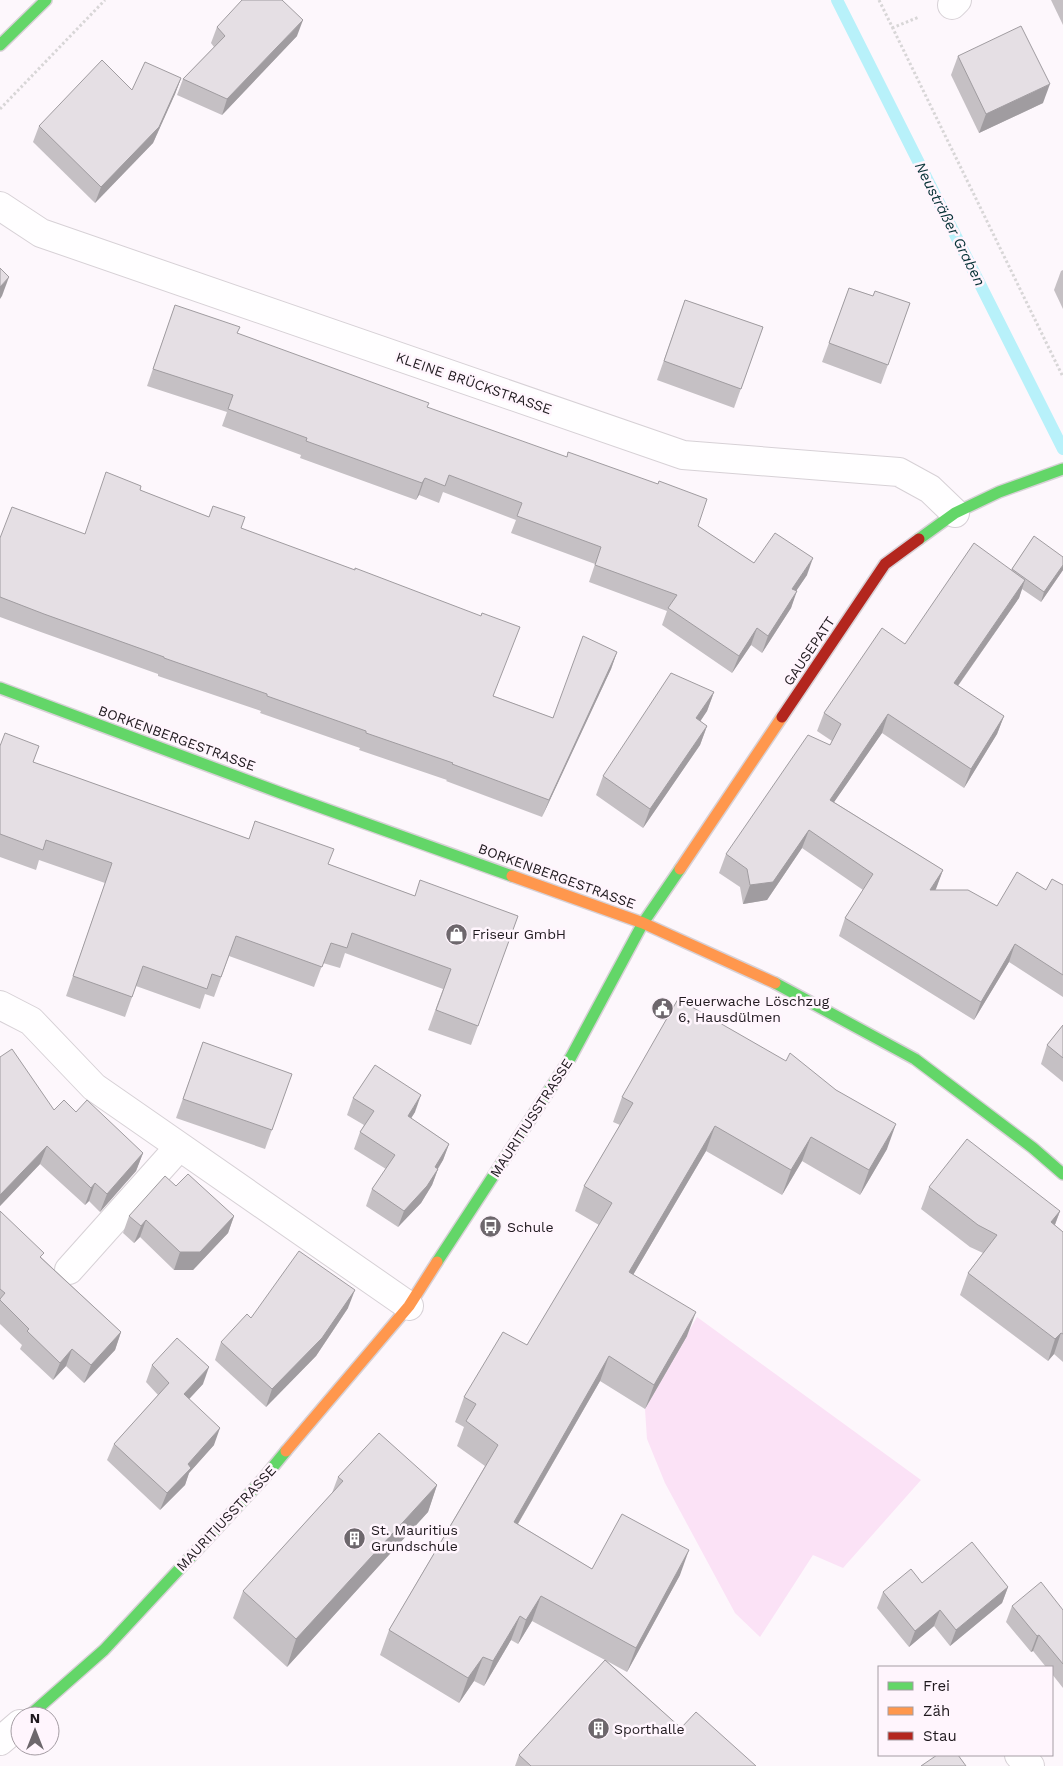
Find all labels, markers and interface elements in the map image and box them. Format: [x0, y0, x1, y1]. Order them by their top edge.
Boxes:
water label: Neusträßer Graben [911, 159, 989, 289]
street label: KLEINE BRÜCKSTRASSE [394, 349, 554, 417]
street label: GAUSEPATT [780, 613, 838, 688]
street label: BORKENBERGESTRASSE [96, 702, 258, 774]
street label: BORKENBERGESTRASSE [476, 840, 638, 912]
shop icon: Friseur GmbH [444, 922, 468, 946]
place label: Friseur GmbH [472, 926, 566, 942]
place label: Feuerwache Löschzug 6, Hausdülmen [678, 993, 830, 1025]
public building icon: Feuerwache Löschzug 6, Hausdülmen [650, 997, 674, 1021]
street label: MAURITIUSSTRASSE [487, 1056, 575, 1180]
bus stop icon: Schule [479, 1215, 503, 1239]
place label: Schule [507, 1219, 553, 1235]
street label: MAURITIUSSTRASSE [173, 1462, 279, 1574]
place label: St. Mauritius Grundschule [371, 1522, 458, 1554]
building icon: St. Mauritius Grundschule [343, 1526, 367, 1550]
legend [878, 1666, 1053, 1756]
text: Frei [923, 1677, 950, 1695]
text: Zäh [923, 1702, 950, 1720]
north arrow [10, 1706, 60, 1756]
text: N [30, 1710, 40, 1726]
building icon: Sporthalle [586, 1717, 610, 1741]
place label: Sporthalle [614, 1721, 684, 1737]
text: Stau [923, 1727, 957, 1745]

